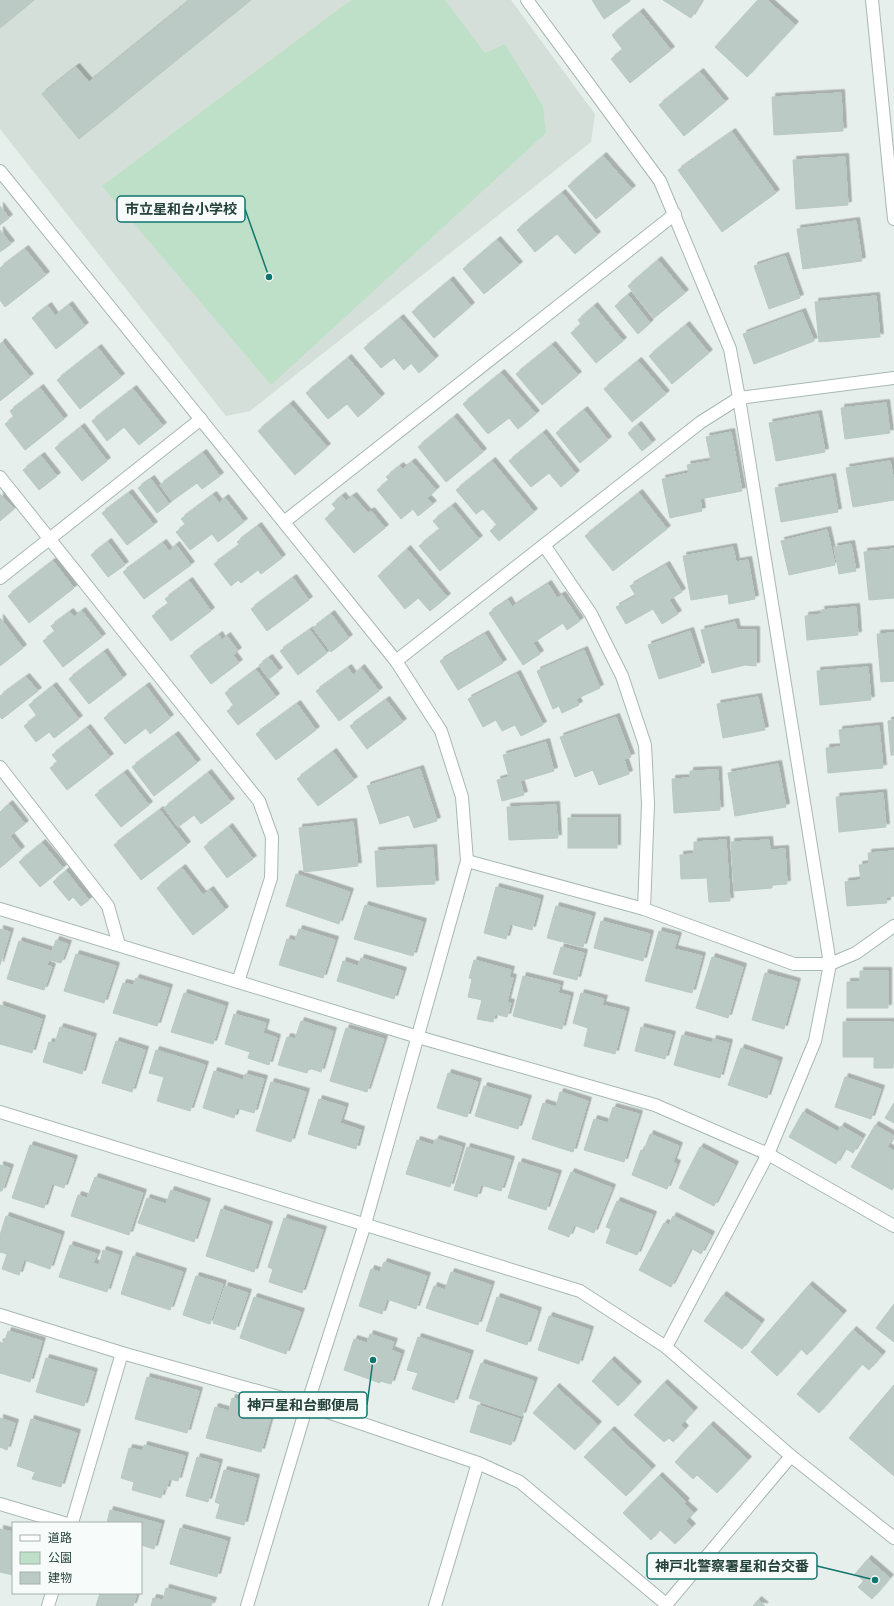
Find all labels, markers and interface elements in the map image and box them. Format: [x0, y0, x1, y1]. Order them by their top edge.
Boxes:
callout: 市立星和台小学校 [117, 196, 245, 222]
text: 市立星和台小学校 [125, 200, 237, 218]
callout: 神戸星和台郵便局 [239, 1392, 367, 1418]
text: 神戸星和台郵便局 [247, 1396, 359, 1414]
legend [12, 1522, 142, 1594]
text: 道路 [48, 1530, 72, 1546]
text: 公園 [48, 1550, 72, 1566]
callout: 神戸北警察署星和台交番 [647, 1553, 817, 1579]
text: 神戸北警察署星和台交番 [655, 1557, 809, 1575]
text: 建物 [48, 1570, 72, 1586]

